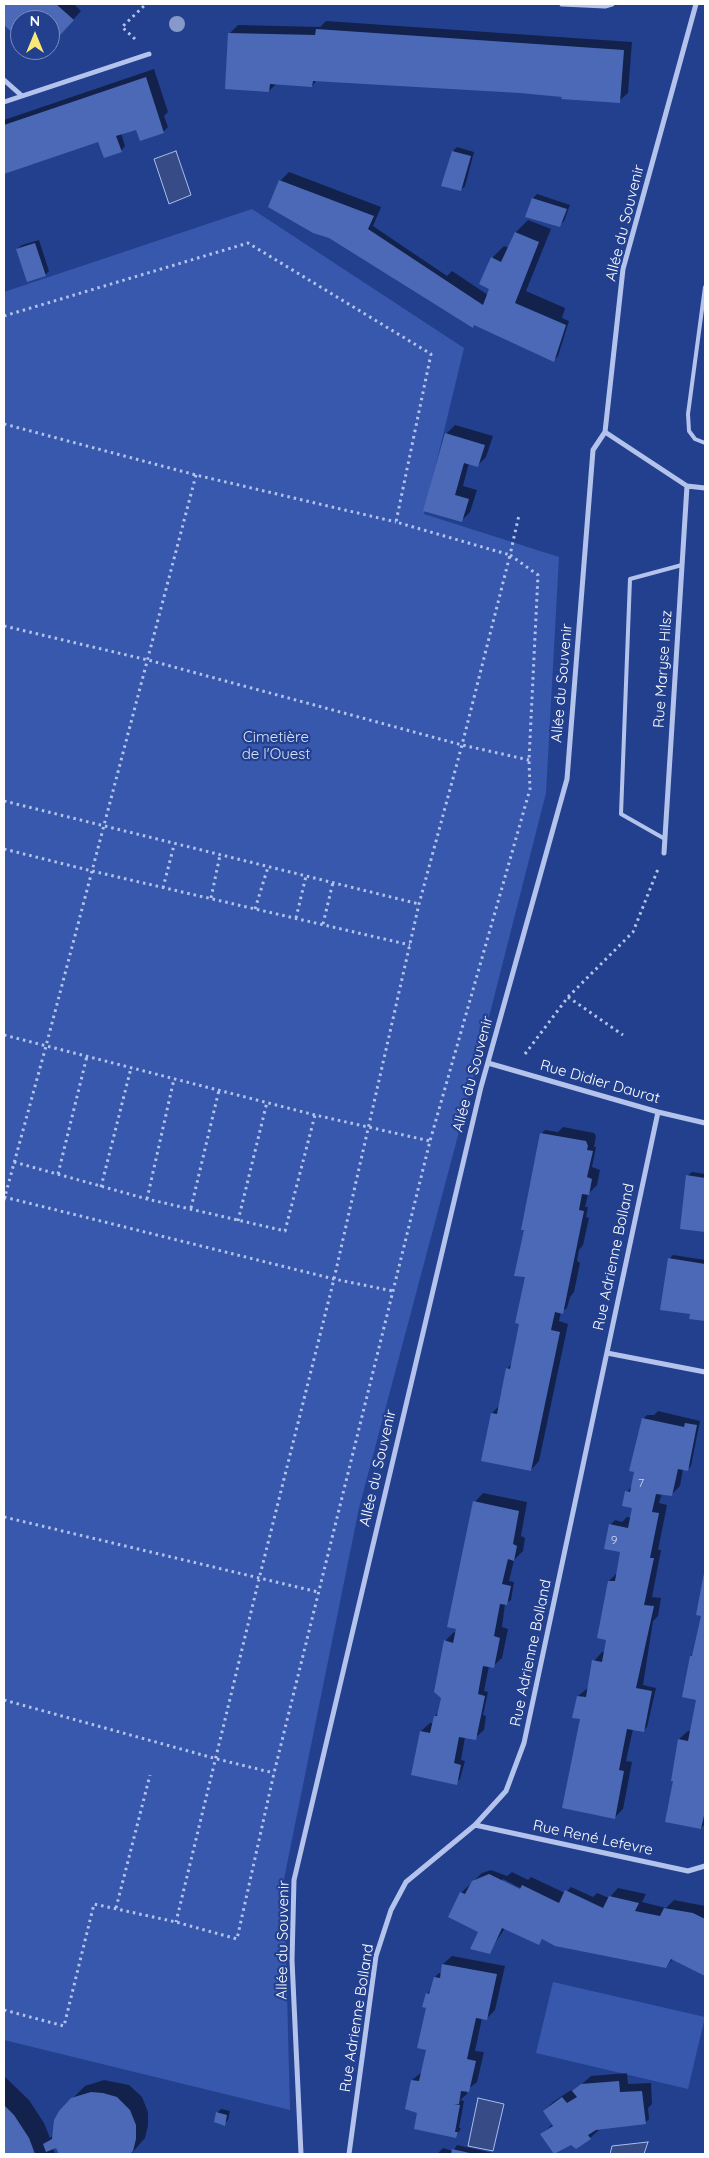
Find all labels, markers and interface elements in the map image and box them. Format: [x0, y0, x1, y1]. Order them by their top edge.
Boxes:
north arrow [10, 10, 60, 60]
text: N [30, 12, 40, 30]
street label: Allée du Souvenir [602, 163, 648, 283]
street label: Rue Maryse Hilsz [650, 610, 676, 728]
street label: Allée du Souvenir [548, 623, 576, 743]
park label: Cimetière de l'Ouest [242, 728, 310, 763]
street label: Allée du Souvenir [449, 1014, 497, 1134]
street label: Rue Didier Daurat [538, 1056, 662, 1108]
street label: Rue Adrienne Bolland [590, 1182, 638, 1332]
street label: Allée du Souvenir [356, 1408, 400, 1528]
house number: 7 [638, 1476, 644, 1490]
house number: 9 [611, 1533, 617, 1547]
street label: Rue Adrienne Bolland [507, 1578, 555, 1728]
street label: Rue René Lefevre [531, 1816, 655, 1860]
street label: Allée du Souvenir [273, 1880, 293, 2000]
street label: Rue Adrienne Bolland [336, 1943, 378, 2093]

